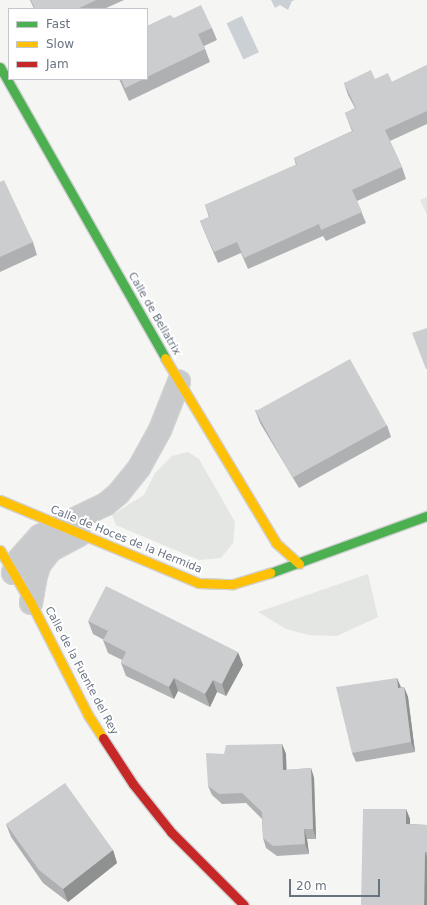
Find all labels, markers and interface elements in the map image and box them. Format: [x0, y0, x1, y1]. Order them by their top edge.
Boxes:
legend [8, 8, 148, 80]
text: Fast [46, 17, 70, 31]
text: Slow [46, 37, 74, 51]
text: Jam [46, 57, 69, 71]
street label: Calle de Bellatrix [125, 270, 183, 358]
street label: Calle de Hoces de la Hermida [48, 503, 204, 577]
street label: Calle de la Fuente del Rey [42, 605, 120, 737]
scale bar [291, 871, 382, 897]
text: 20 m [296, 879, 327, 893]

